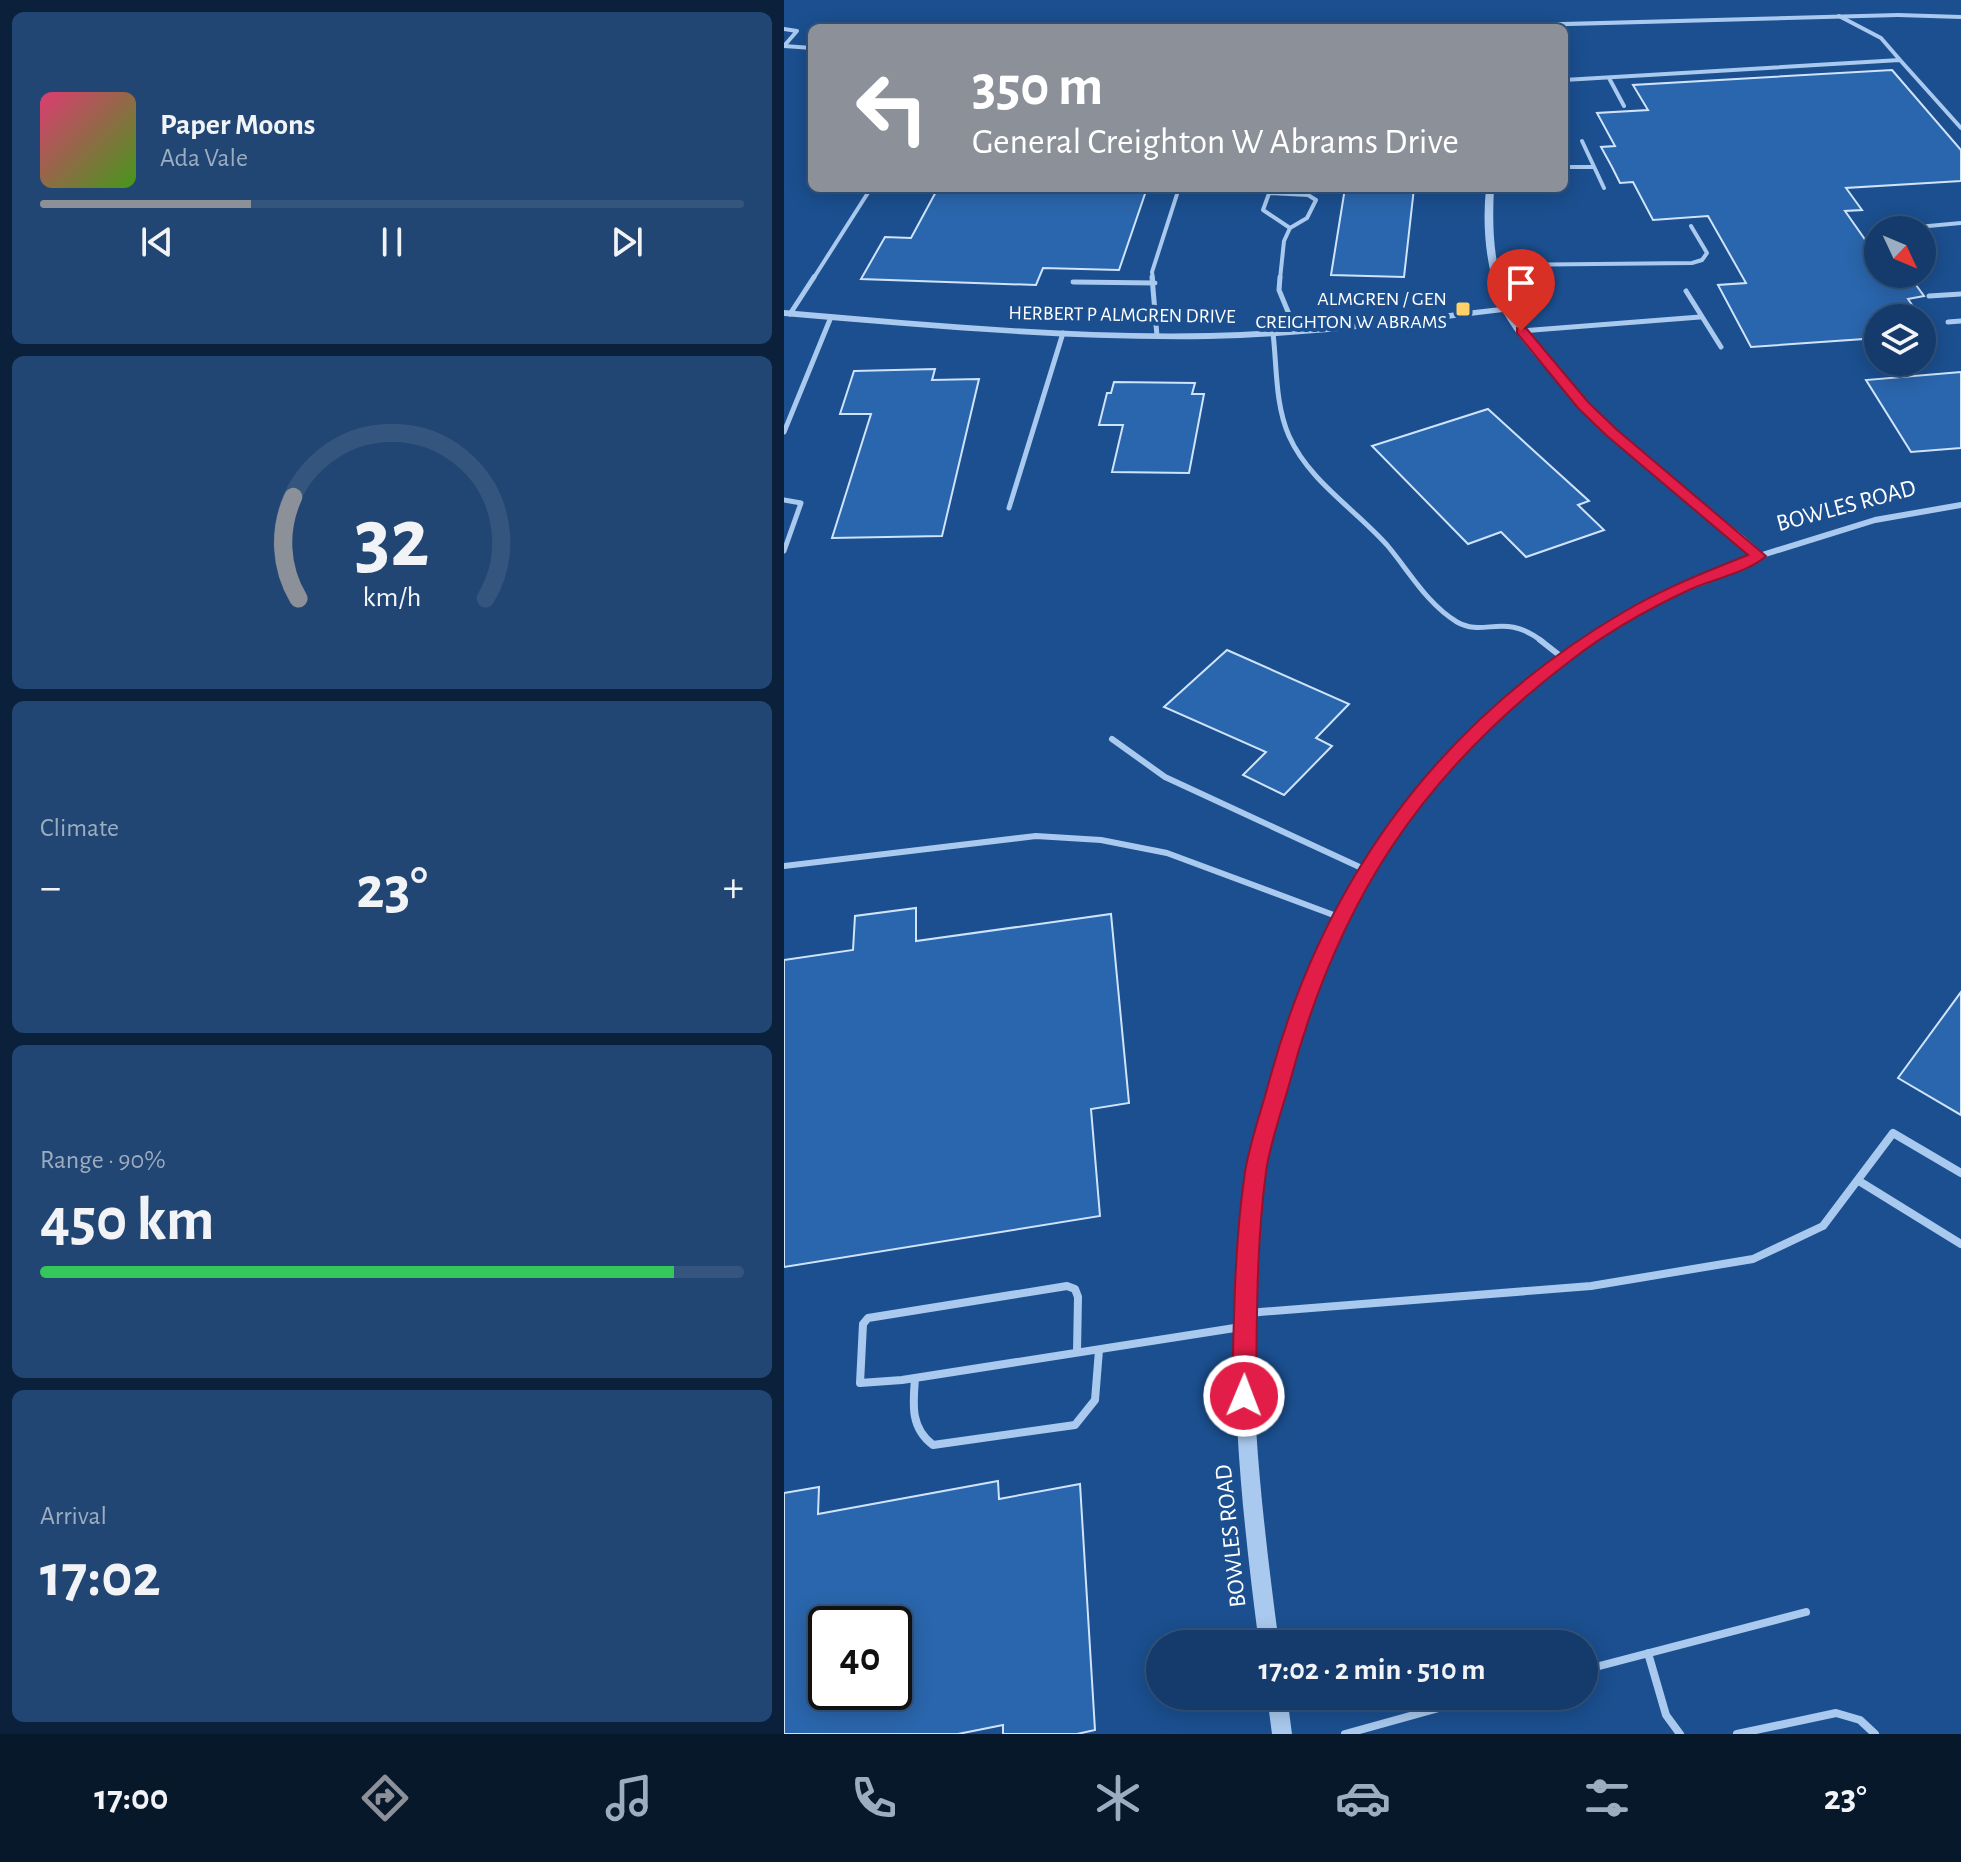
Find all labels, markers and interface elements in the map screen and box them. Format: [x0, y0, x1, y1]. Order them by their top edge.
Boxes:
icon: left [840, 56, 944, 160]
text: 350 m [972, 59, 1103, 115]
text: Paper Moons [160, 110, 315, 140]
text: General Creighton W Abrams Drive [972, 124, 1459, 160]
text: Ada Vale [160, 145, 248, 171]
north arrow [1864, 216, 1936, 288]
map controls [1864, 216, 1936, 376]
icon: previous [135, 220, 179, 264]
icon: pause [370, 220, 414, 264]
icon: next [605, 220, 649, 264]
pin [1487, 249, 1555, 331]
icon: arrive [1499, 261, 1543, 305]
place label: ALMGREN / GEN CREIGHTON W ABRAMS [1255, 289, 1447, 332]
marker: ALMGREN / GEN CREIGHTON W ABRAMS [1454, 300, 1472, 318]
street label: HERBERT P ALMGREN DRIVE [1008, 303, 1236, 327]
button: layers [1864, 304, 1936, 376]
street label: BOWLES ROAD [1774, 476, 1919, 536]
text: 32 [354, 497, 430, 581]
text: km/h [363, 583, 421, 612]
text: Climate [40, 815, 119, 841]
text: 23° [356, 859, 428, 919]
text: − [40, 866, 61, 910]
text: + [723, 866, 744, 910]
text: Range · 90% [40, 1147, 166, 1173]
text: 450 km [40, 1191, 215, 1251]
position arrow [1202, 1354, 1286, 1438]
street label: BOWLES ROAD [1212, 1463, 1250, 1608]
text: Arrival [40, 1503, 107, 1529]
text: 17:02 [40, 1547, 161, 1607]
speed limit sign: 40 [808, 1606, 912, 1710]
text: 17:02 · 2 min · 510 m [1259, 1655, 1485, 1685]
icon: directions [357, 1770, 413, 1826]
icon: music [601, 1770, 657, 1826]
icon: phone [846, 1770, 902, 1826]
icon: climate [1090, 1770, 1146, 1826]
icon: car [1335, 1770, 1391, 1826]
icon: filters [1579, 1770, 1635, 1826]
text: 17:00 [94, 1780, 169, 1816]
text: 23° [1824, 1780, 1867, 1816]

